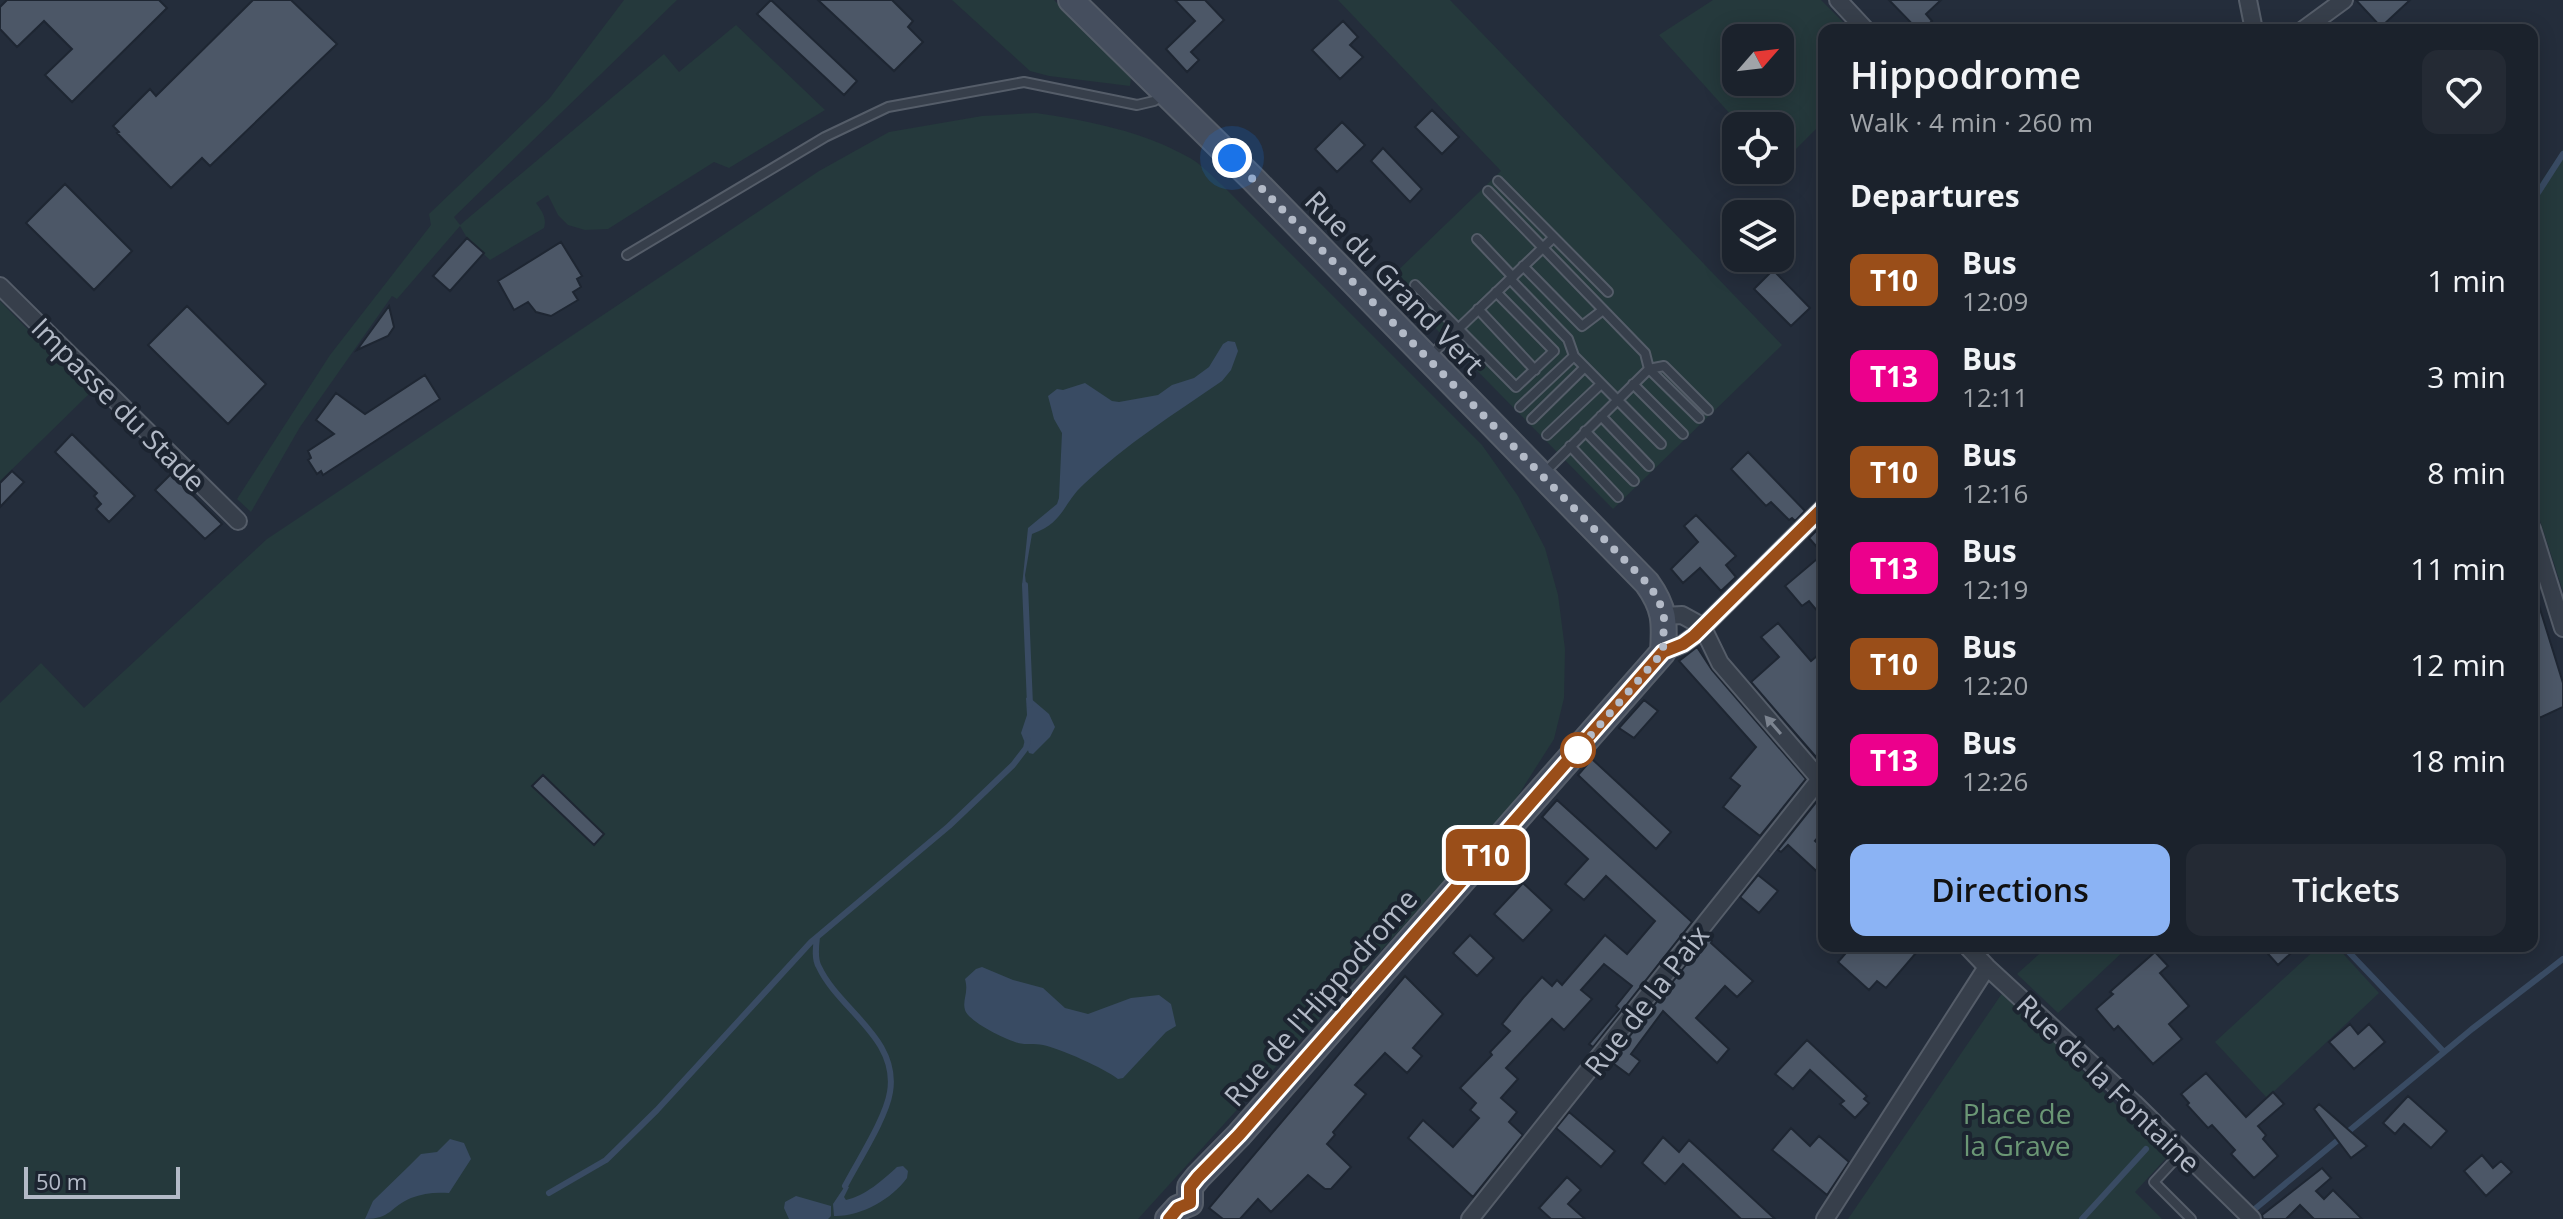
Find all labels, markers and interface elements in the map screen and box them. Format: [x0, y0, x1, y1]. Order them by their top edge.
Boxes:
north arrow [1722, 24, 1794, 96]
map controls [1722, 24, 1794, 272]
text: Hippodrome [1850, 48, 2081, 100]
button: heart [2422, 50, 2506, 134]
text: Walk · 4 min · 260 m [1850, 104, 2093, 140]
button: locate [1722, 112, 1794, 184]
your location [1212, 138, 1252, 178]
text: Departures [1850, 175, 2020, 216]
street label: Rue du Grand Vert [1297, 182, 1493, 382]
button: layers [1722, 200, 1794, 272]
text: Bus [1962, 242, 2017, 283]
text: 1 min [2427, 260, 2506, 301]
text: T10 [1870, 261, 1918, 299]
text: 12:09 [1962, 283, 2028, 319]
street label: Impasse du Stade [24, 309, 214, 499]
text: Bus [1962, 338, 2017, 379]
text: 3 min [2427, 356, 2506, 397]
text: T13 [1870, 357, 1918, 395]
text: 12:11 [1962, 379, 2028, 415]
text: Bus [1962, 434, 2017, 475]
text: 8 min [2427, 452, 2506, 493]
text: T10 [1870, 453, 1918, 491]
text: 12:16 [1962, 475, 2028, 511]
text: Bus [1962, 530, 2017, 571]
text: 11 min [2410, 548, 2506, 589]
text: T13 [1870, 549, 1918, 587]
text: 12:19 [1962, 571, 2028, 607]
text: Bus [1962, 626, 2017, 667]
text: 12 min [2410, 644, 2506, 685]
text: T10 [1870, 645, 1918, 683]
text: 12:20 [1962, 667, 2028, 703]
one-way arrow [1765, 715, 1782, 735]
text: Bus [1962, 722, 2017, 763]
unlabelled marker [1561, 733, 1595, 767]
text: 18 min [2410, 740, 2506, 781]
text: T13 [1870, 741, 1918, 779]
text: 12:26 [1962, 763, 2028, 799]
line badge: T10 [1440, 829, 1532, 881]
text: T10 [1462, 836, 1510, 874]
button: Directions [1850, 844, 2170, 936]
button: Tickets [2186, 844, 2506, 936]
street label: Rue de l'Hippodrome [1215, 880, 1425, 1114]
street label: Rue de la Paix [1575, 916, 1717, 1083]
street label: Rue de la Fontaine [2009, 985, 2209, 1181]
park label: Place de la Grave [1963, 1094, 2071, 1164]
scale bar [24, 1163, 180, 1199]
text: 50 m [36, 1166, 87, 1196]

